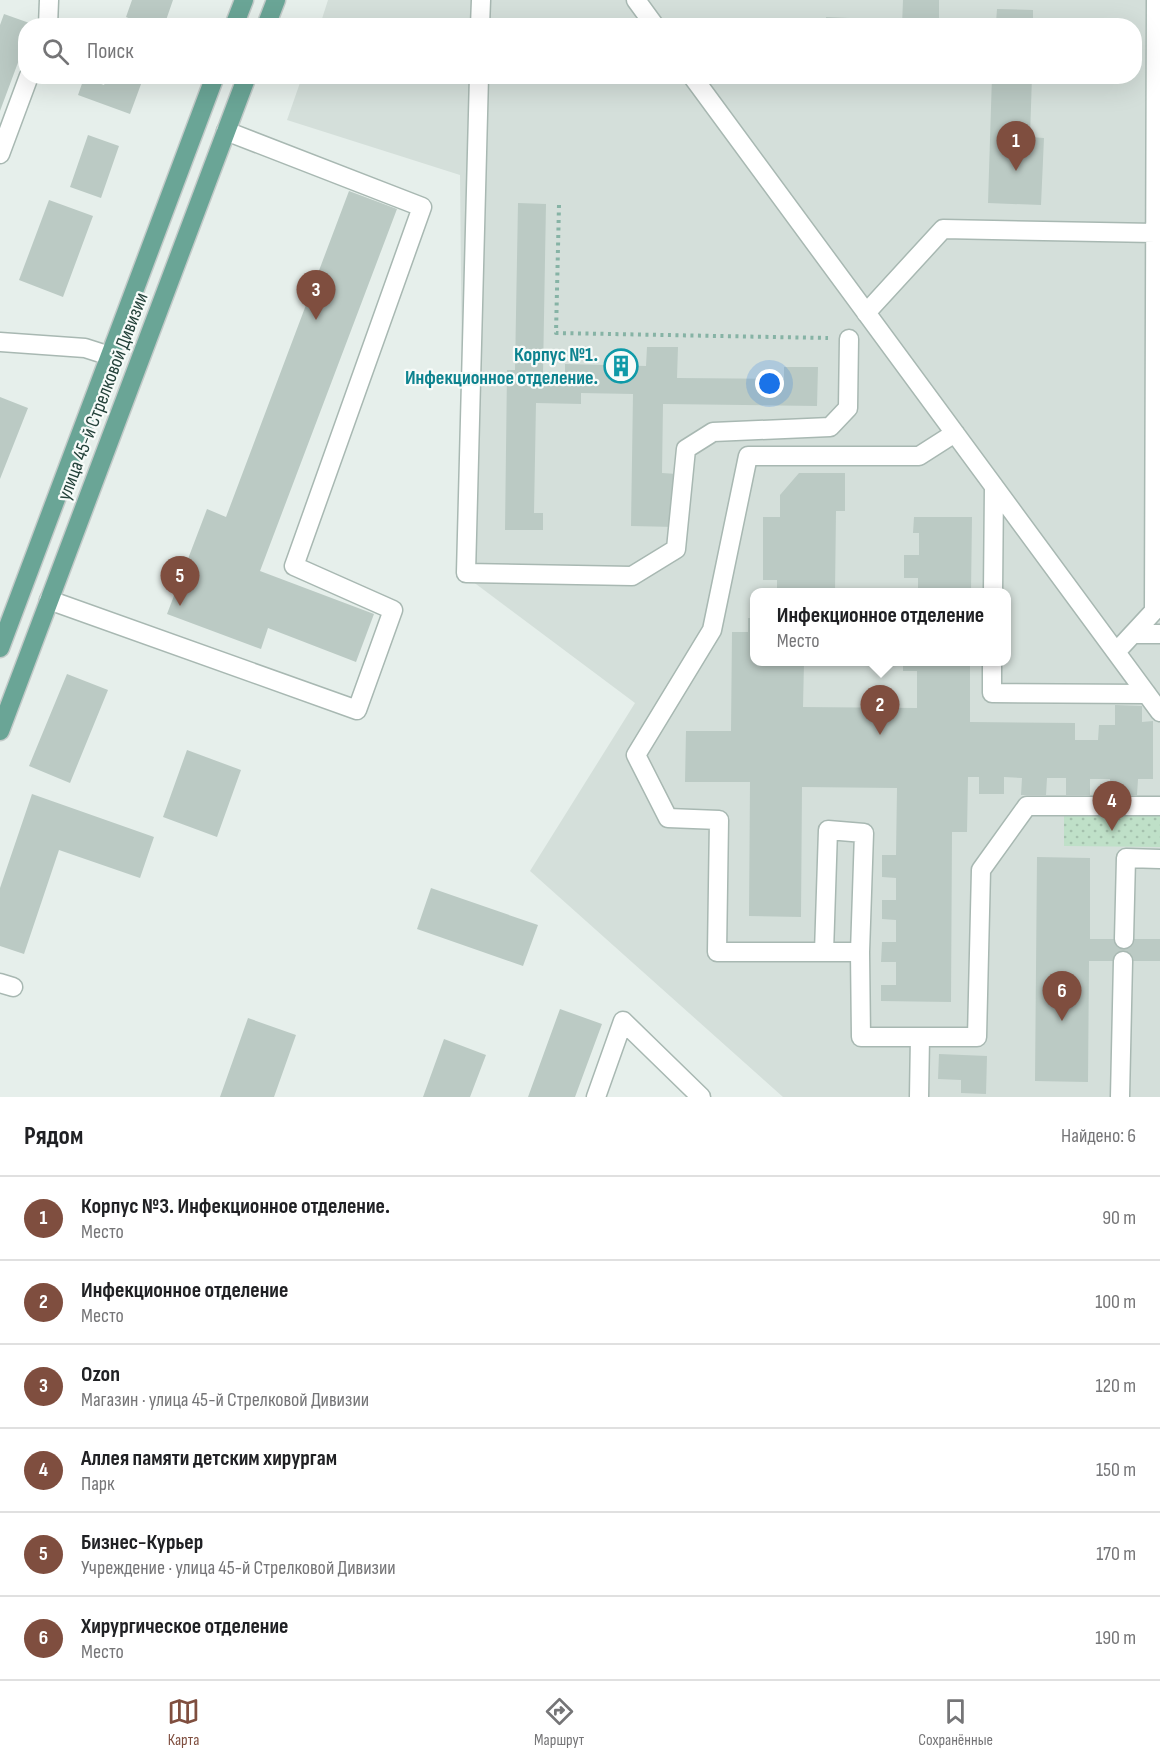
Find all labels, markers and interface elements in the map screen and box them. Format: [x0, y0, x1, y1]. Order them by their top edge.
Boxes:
search box [18, 18, 1142, 84]
icon: search [39, 35, 72, 68]
text: Поиск [87, 38, 133, 65]
pin: 1 [996, 122, 1036, 171]
pin: 3 [296, 270, 336, 320]
street label: улица 45-й Стрелковой Дивизии [52, 289, 154, 504]
place label: Корпус №1. Инфекционное отделение. [405, 343, 598, 390]
building icon: Корпус №1. Инфекционное отделение. [603, 348, 639, 384]
your location [755, 369, 784, 398]
pin: 5 [160, 556, 200, 606]
popup [750, 588, 1011, 666]
text: Инфекционное отделение [777, 602, 984, 629]
text: Место [777, 629, 820, 653]
pin: 2 [860, 686, 900, 735]
pin: 4 [1092, 782, 1132, 831]
pin: 6 [1042, 972, 1082, 1021]
text: Рядом [24, 1121, 83, 1152]
text: Найдено: 6 [1061, 1124, 1136, 1148]
text: Корпус №3. Инфекционное отделение. [81, 1193, 390, 1220]
text: 1 [40, 1206, 47, 1230]
text: 90 m [1102, 1206, 1136, 1230]
text: Место [81, 1220, 124, 1244]
text: Инфекционное отделение [81, 1277, 288, 1304]
text: 2 [39, 1290, 48, 1314]
text: 100 m [1095, 1290, 1136, 1314]
text: Место [81, 1304, 124, 1328]
text: Ozon [81, 1361, 120, 1388]
text: 3 [39, 1374, 48, 1398]
text: 120 m [1096, 1374, 1136, 1398]
text: Магазин · улица 45-й Стрелковой Дивизии [81, 1388, 369, 1412]
text: Аллея памяти детским хирургам [81, 1445, 337, 1472]
text: 4 [39, 1458, 48, 1482]
text: 150 m [1096, 1458, 1136, 1482]
text: Парк [81, 1472, 115, 1496]
text: Бизнес-Курьер [81, 1529, 203, 1556]
text: 5 [39, 1542, 48, 1566]
text: 170 m [1096, 1542, 1136, 1566]
text: Учреждение · улица 45-й Стрелковой Дивизии [81, 1556, 396, 1580]
text: Хирургическое отделение [81, 1613, 288, 1640]
text: 6 [39, 1626, 48, 1650]
text: 190 m [1095, 1626, 1136, 1650]
text: Место [81, 1640, 124, 1664]
tab: Карта [167, 1695, 200, 1750]
tab: Маршрут [534, 1695, 584, 1750]
tab: Сохранённые [918, 1695, 993, 1750]

